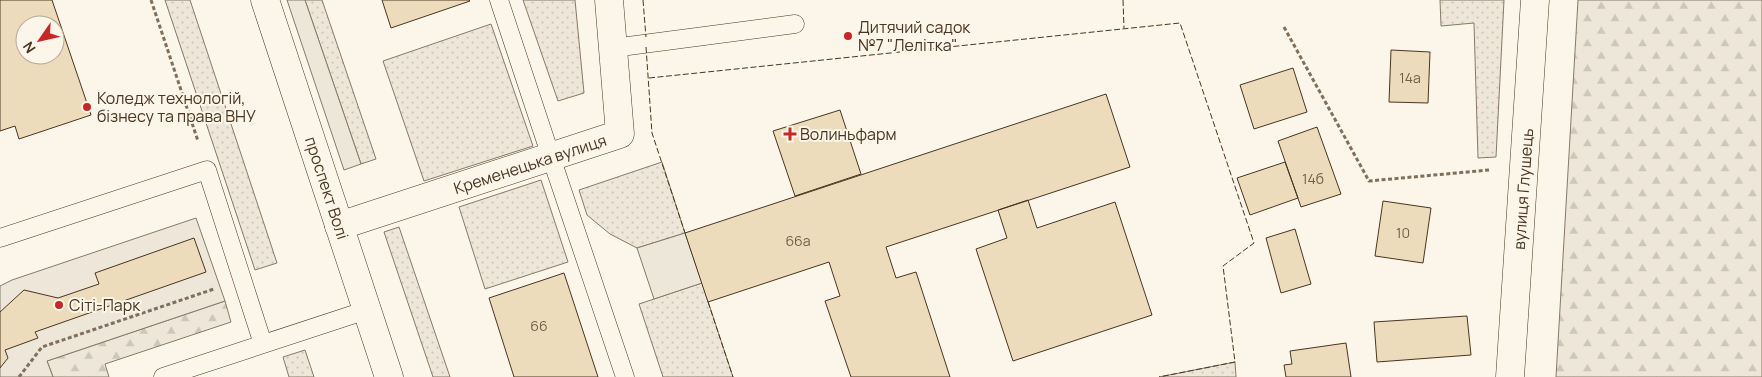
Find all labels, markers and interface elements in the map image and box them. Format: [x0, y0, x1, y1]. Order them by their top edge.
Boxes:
north arrow [15, 15, 65, 65]
place label: Дитячий садок №7 "Лелітка" [858, 16, 971, 56]
marker: Дитячий садок №7 "Лелітка" [842, 30, 854, 42]
text: N [18, 38, 39, 57]
house number: 14а [1399, 68, 1421, 87]
place label: Коледж технологій, бізнесу та права ВНУ [97, 87, 256, 127]
marker: Коледж технологій, бізнесу та права ВНУ [81, 101, 93, 113]
place label: Волиньфарм [800, 123, 897, 145]
marker: Волиньфарм [784, 128, 796, 140]
street label: вулиця Глушець [1508, 128, 1538, 250]
street label: Кременецька вулиця [451, 129, 609, 199]
street label: проспект Волі [300, 134, 354, 242]
house number: 14б [1302, 169, 1324, 188]
house number: 10 [1396, 223, 1410, 242]
house number: 66а [785, 231, 811, 250]
place label: Сіті-Парк [69, 294, 141, 316]
marker: Сіті-Парк [53, 299, 65, 311]
house number: 66 [530, 316, 548, 335]

